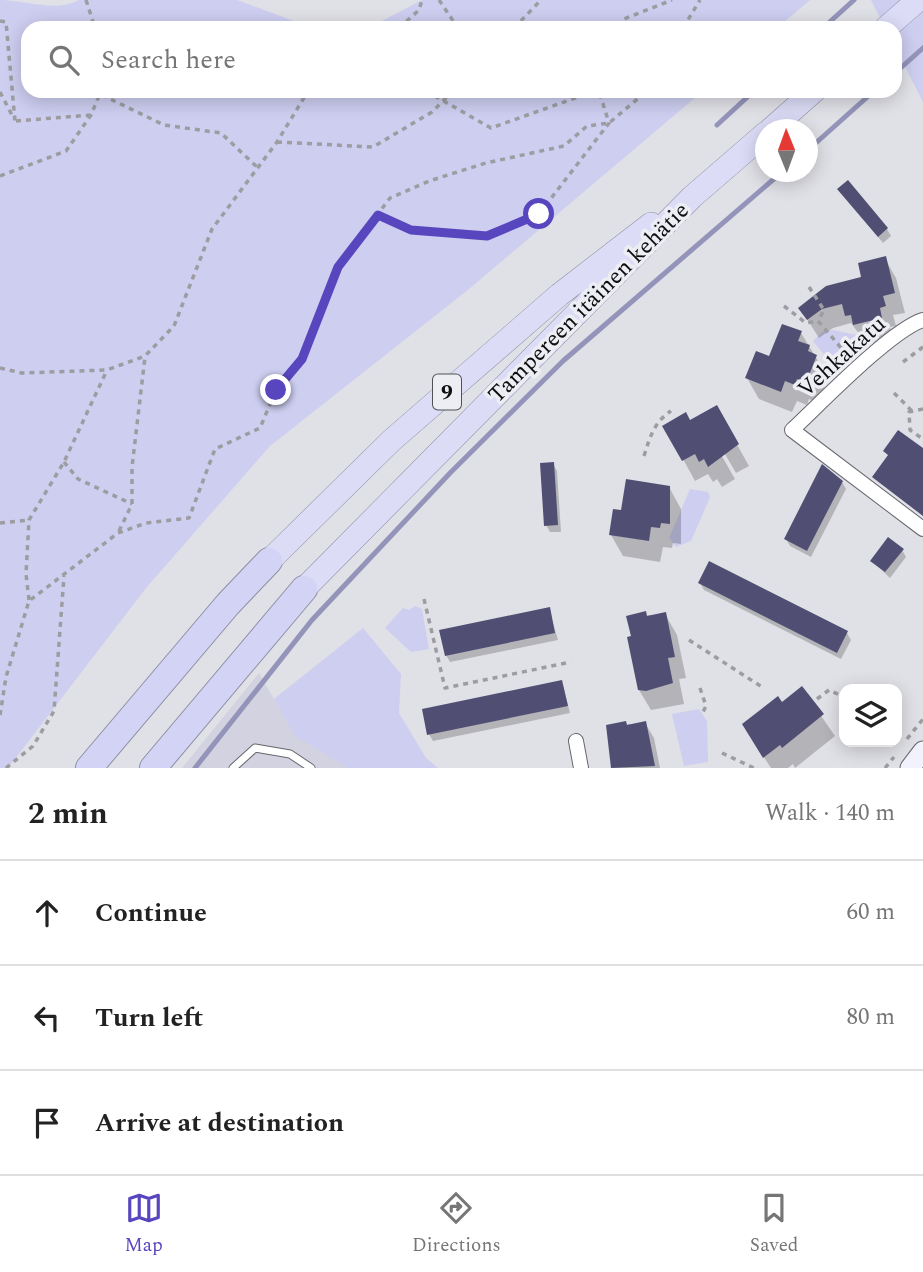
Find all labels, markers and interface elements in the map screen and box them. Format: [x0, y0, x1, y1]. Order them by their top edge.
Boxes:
search box [21, 21, 902, 98]
text: Search here [101, 40, 236, 80]
icon: search [45, 41, 83, 79]
north arrow [755, 119, 818, 182]
street label: Tampereen itäinen kehätie [480, 194, 698, 412]
route start [523, 198, 554, 229]
street label: Vehkakatu [790, 308, 894, 407]
route end [260, 374, 291, 405]
road number: 9 [433, 374, 461, 410]
map controls [839, 684, 902, 747]
button: layers [839, 684, 902, 747]
text: 2 min [28, 791, 108, 837]
text: Walk · 140 m [765, 796, 895, 831]
text: Continue [95, 893, 207, 933]
icon: ahead [28, 894, 66, 932]
text: 60 m [846, 895, 895, 930]
text: Turn left [95, 998, 203, 1038]
icon: left [28, 999, 66, 1037]
text: 80 m [846, 1000, 895, 1035]
text: Arrive at destination [95, 1103, 344, 1143]
icon: arrive [28, 1104, 66, 1142]
tab: Map [125, 1189, 163, 1260]
tab: Directions [412, 1189, 501, 1260]
tab: Saved [750, 1189, 798, 1260]

